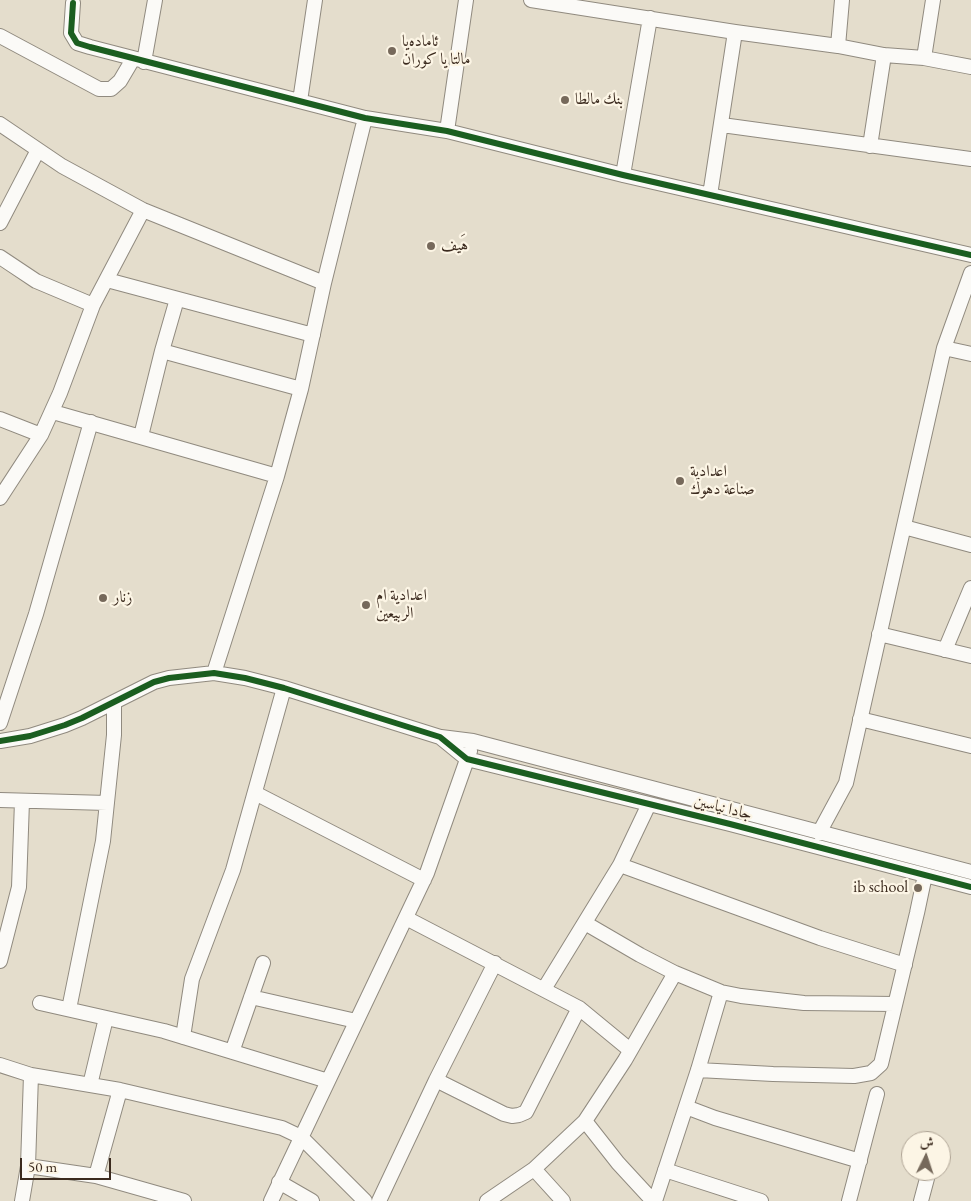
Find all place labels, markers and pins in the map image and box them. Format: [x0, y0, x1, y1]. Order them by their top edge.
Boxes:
place label: ئامادەيا مالتا يا كوران [402, 32, 470, 70]
marker: ئامادەيا مالتا يا كوران [386, 45, 398, 57]
place label: بنك مالطا [575, 90, 623, 110]
marker: بنك مالطا [559, 94, 571, 106]
place label: هَيف [441, 236, 468, 256]
marker: هَيف [425, 240, 437, 252]
place label: اعدادية صناعة دهوك [690, 462, 755, 500]
marker: اعدادية صناعة دهوك [674, 475, 686, 487]
place label: اعدادية ام الربيعين [376, 586, 427, 624]
place label: زنار [113, 588, 132, 608]
marker: زنار [97, 592, 109, 604]
marker: اعدادية ام الربيعين [360, 599, 372, 611]
place label: ib school [853, 878, 908, 898]
marker: ib school [912, 882, 924, 894]

